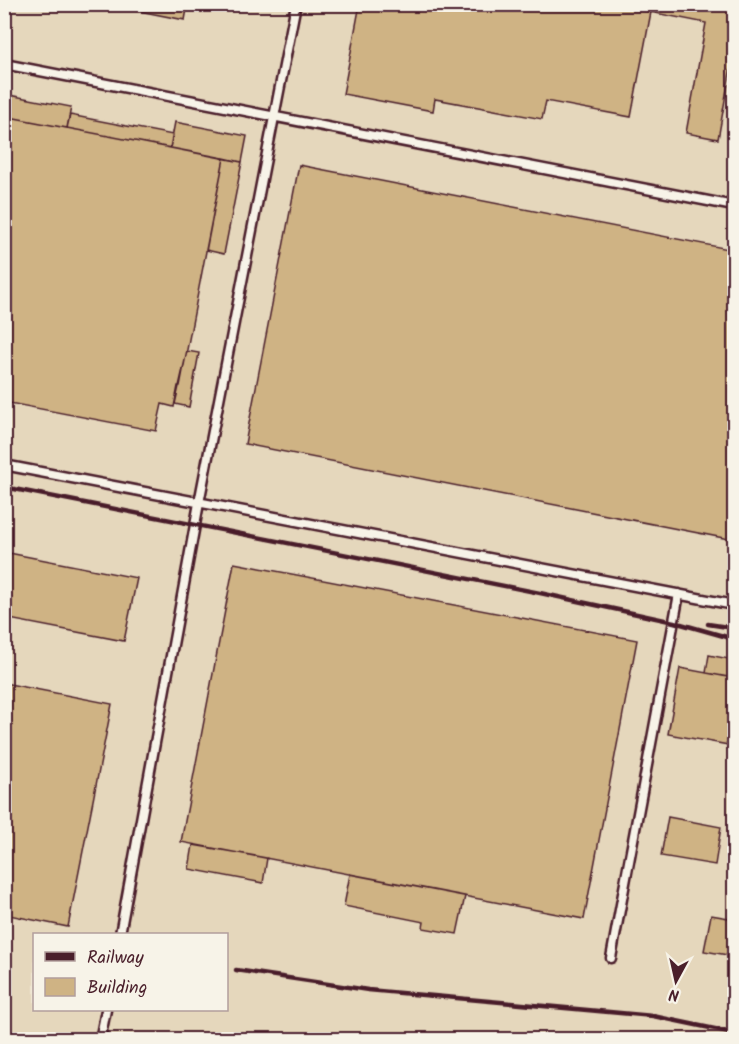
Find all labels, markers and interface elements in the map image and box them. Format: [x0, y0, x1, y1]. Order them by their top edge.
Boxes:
legend [33, 933, 228, 1011]
text: Railway [87, 944, 144, 973]
north arrow [646, 951, 706, 1011]
text: Building [87, 974, 147, 1003]
text: N [667, 981, 681, 1007]

